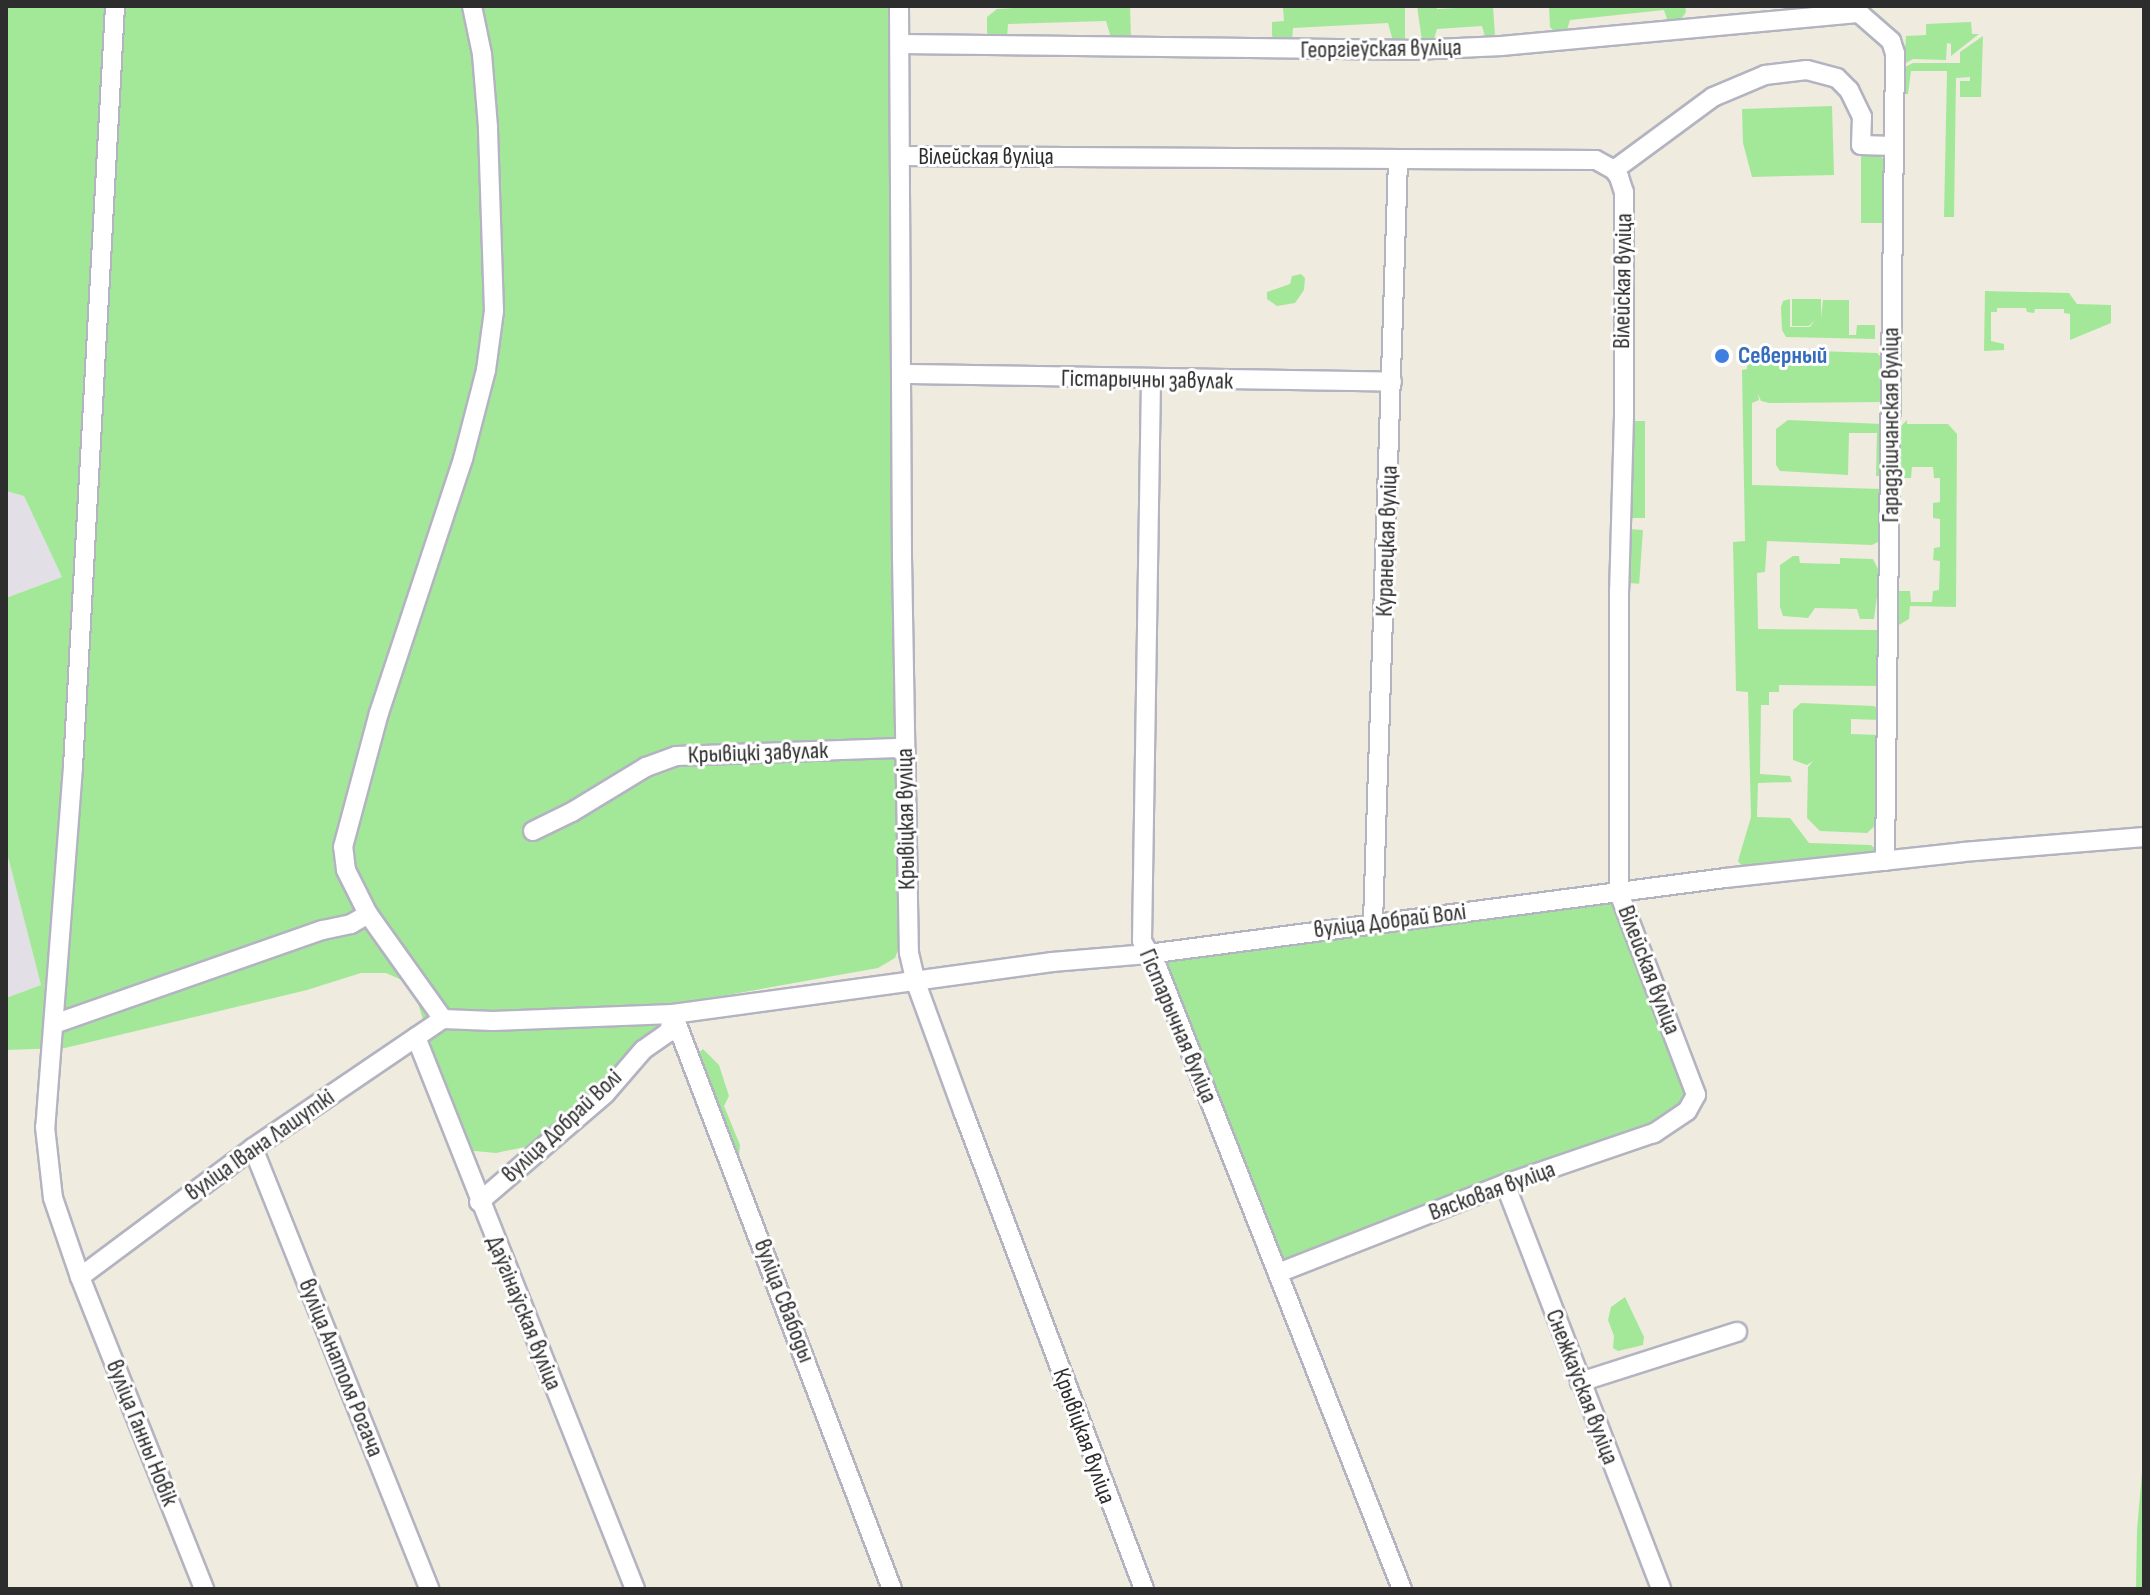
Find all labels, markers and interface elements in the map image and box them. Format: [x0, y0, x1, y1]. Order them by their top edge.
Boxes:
street label: Георгіеўская вуліца [1300, 33, 1462, 65]
street label: Вілейская вуліца [918, 143, 1054, 171]
street label: Вілейская вуліца [1607, 213, 1639, 349]
street label: Гарадзішчанская вуліца [1877, 327, 1905, 523]
place label: Северный [1738, 342, 1827, 370]
marker: Северный [1713, 347, 1731, 365]
street label: Гістарычны завулак [1061, 364, 1233, 396]
street label: Куранецкая вуліца [1370, 465, 1404, 617]
street label: Крывіцкі завулак [687, 736, 829, 770]
street label: Крывіцкая вуліца [890, 748, 922, 890]
street label: вуліца Добрай Волі [1312, 897, 1468, 945]
street label: Вілейская вуліца [1611, 901, 1687, 1039]
street label: Гістарычная вуліца [1133, 945, 1223, 1107]
street label: вуліца Добрай Волі [496, 1063, 628, 1189]
street label: вуліца Івана Лашуткі [180, 1083, 340, 1207]
street label: Вясковая вуліца [1425, 1155, 1559, 1227]
street label: Даўгінаўская вуліца [480, 1232, 568, 1394]
street label: вуліца Свабоды [747, 1235, 821, 1367]
street label: вуліца Анатоля Рогача [292, 1275, 390, 1461]
street label: Снежкаўская вуліца [1539, 1305, 1625, 1469]
street label: вуліца Ганны Новік [100, 1356, 184, 1510]
street label: Крывіцкая вуліца [1046, 1364, 1122, 1508]

